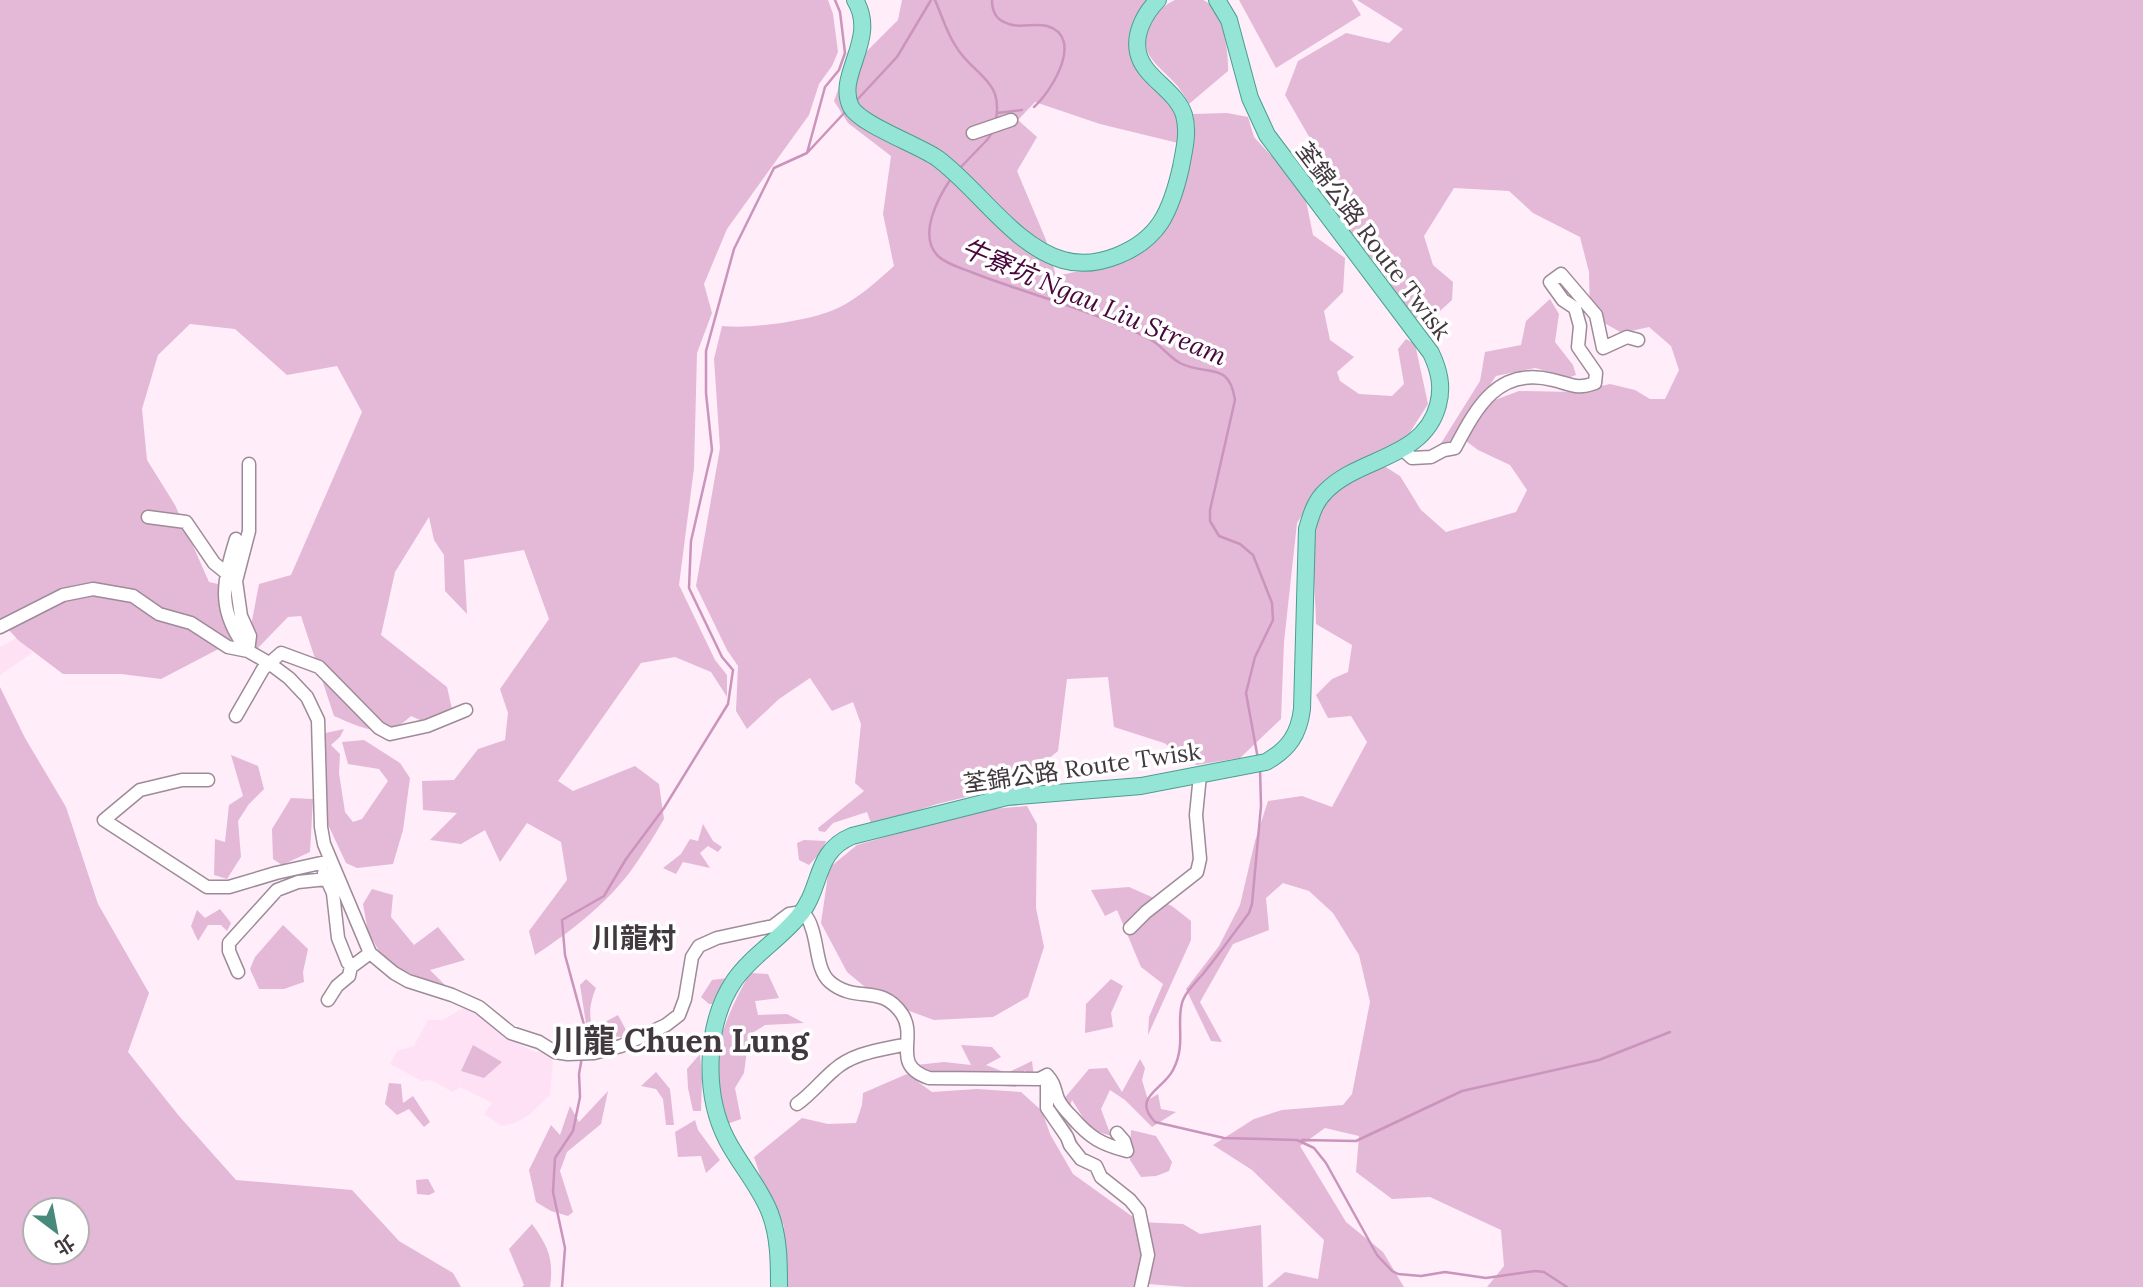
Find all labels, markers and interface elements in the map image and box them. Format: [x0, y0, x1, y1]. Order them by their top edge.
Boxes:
street label: 荃錦公路 Route Twisk [1289, 136, 1458, 346]
water label: 牛寮坑 Ngau Liu Stream [956, 231, 1232, 373]
street label: 荃錦公路 Route Twisk [961, 735, 1203, 800]
district label: 川龍村 [592, 920, 676, 956]
district label: 川龍 Chuen Lung [551, 1020, 810, 1061]
north arrow [21, 1196, 91, 1266]
text: 北 [51, 1230, 79, 1261]

